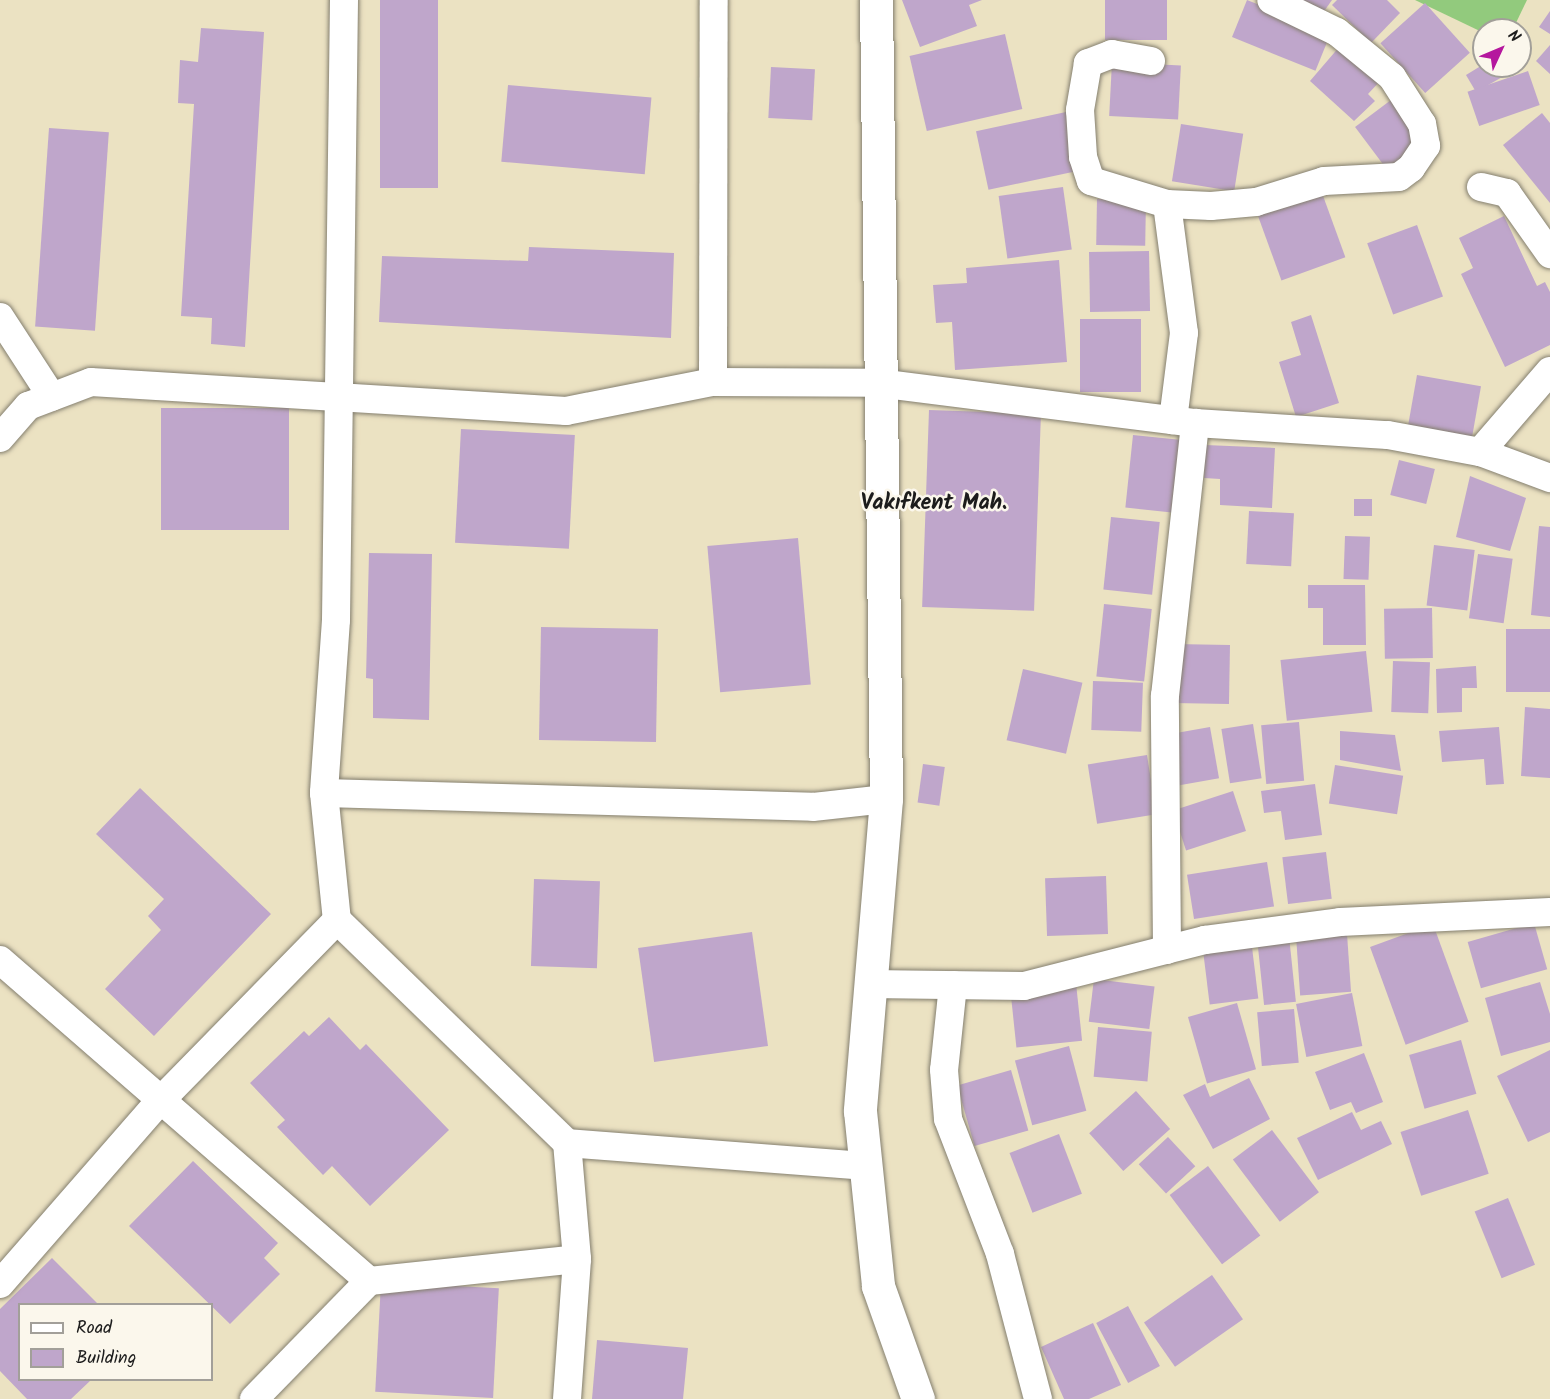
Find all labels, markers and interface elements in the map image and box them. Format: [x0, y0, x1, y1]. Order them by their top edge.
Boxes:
north arrow [1472, 18, 1532, 78]
text: N [1501, 24, 1526, 49]
district label: Vakıfkent Mah. [861, 491, 1007, 517]
legend [18, 1303, 213, 1381]
text: Road [76, 1314, 112, 1343]
text: Building [76, 1344, 136, 1373]

